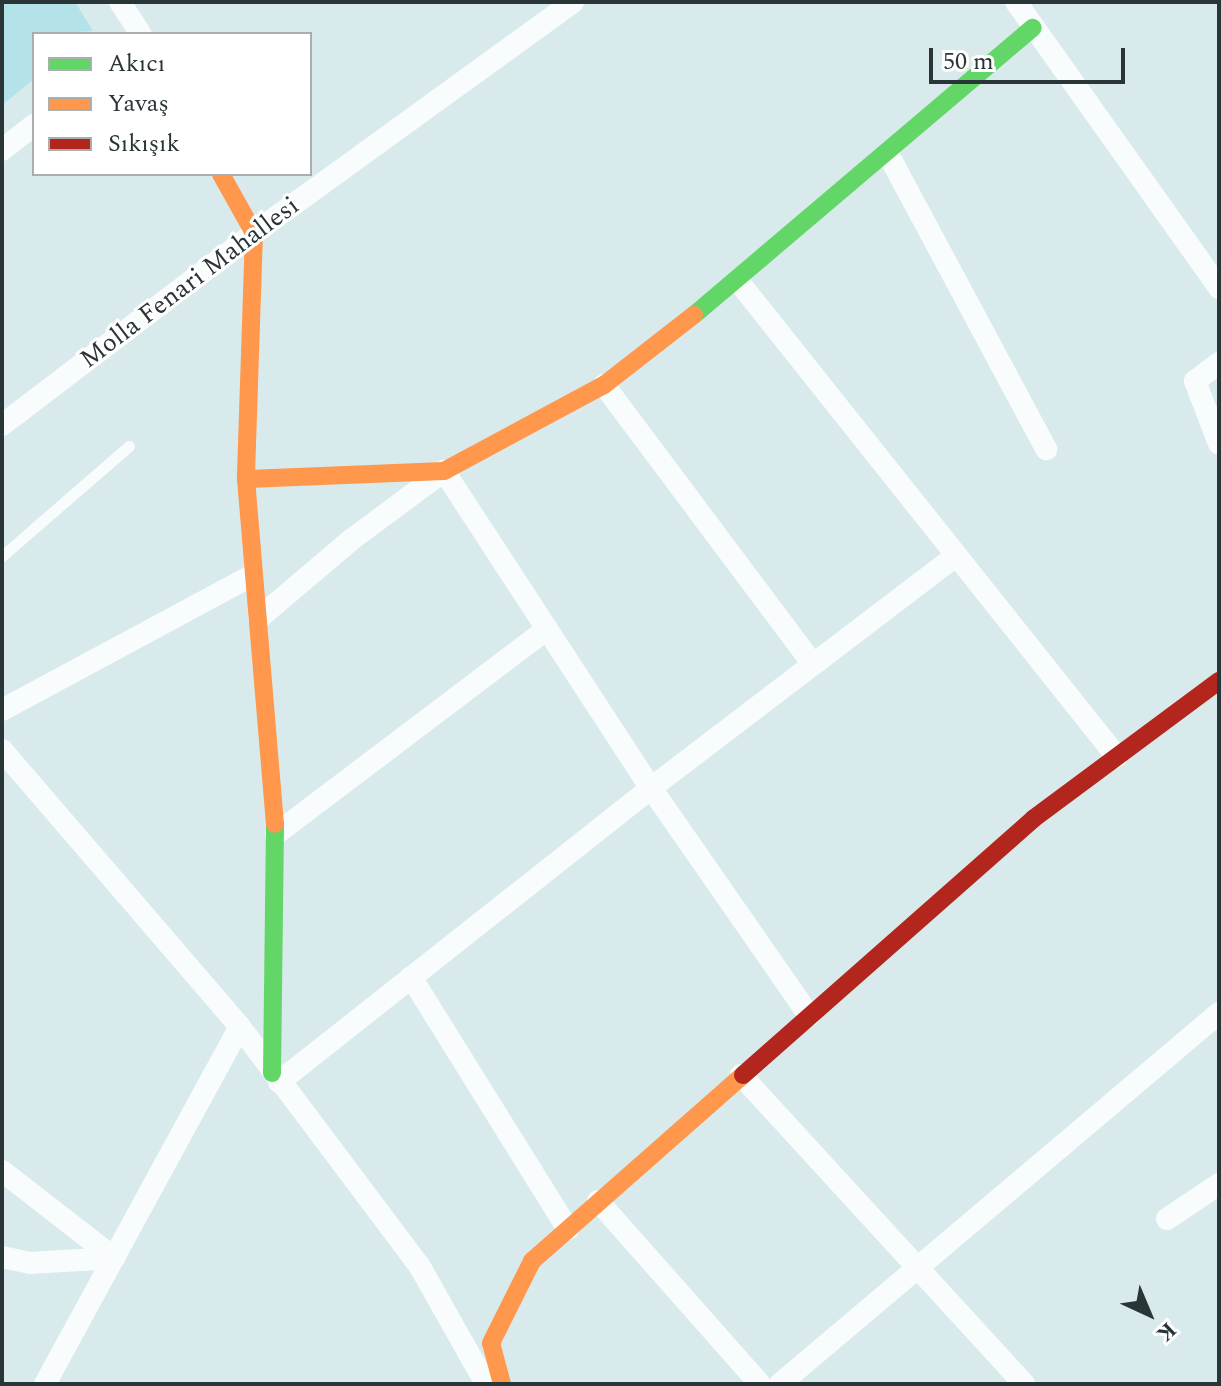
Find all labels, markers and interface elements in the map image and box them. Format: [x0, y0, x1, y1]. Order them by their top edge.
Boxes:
legend [32, 32, 312, 176]
scale bar [933, 32, 1129, 82]
text: 50 m [943, 44, 994, 80]
text: Akıcı [108, 46, 165, 82]
text: Yavaş [108, 86, 169, 122]
text: Sıkışık [108, 126, 180, 162]
street label: Molla Fenari Mahallesi [74, 190, 306, 376]
north arrow [1109, 1274, 1189, 1354]
text: K [1148, 1314, 1184, 1349]

